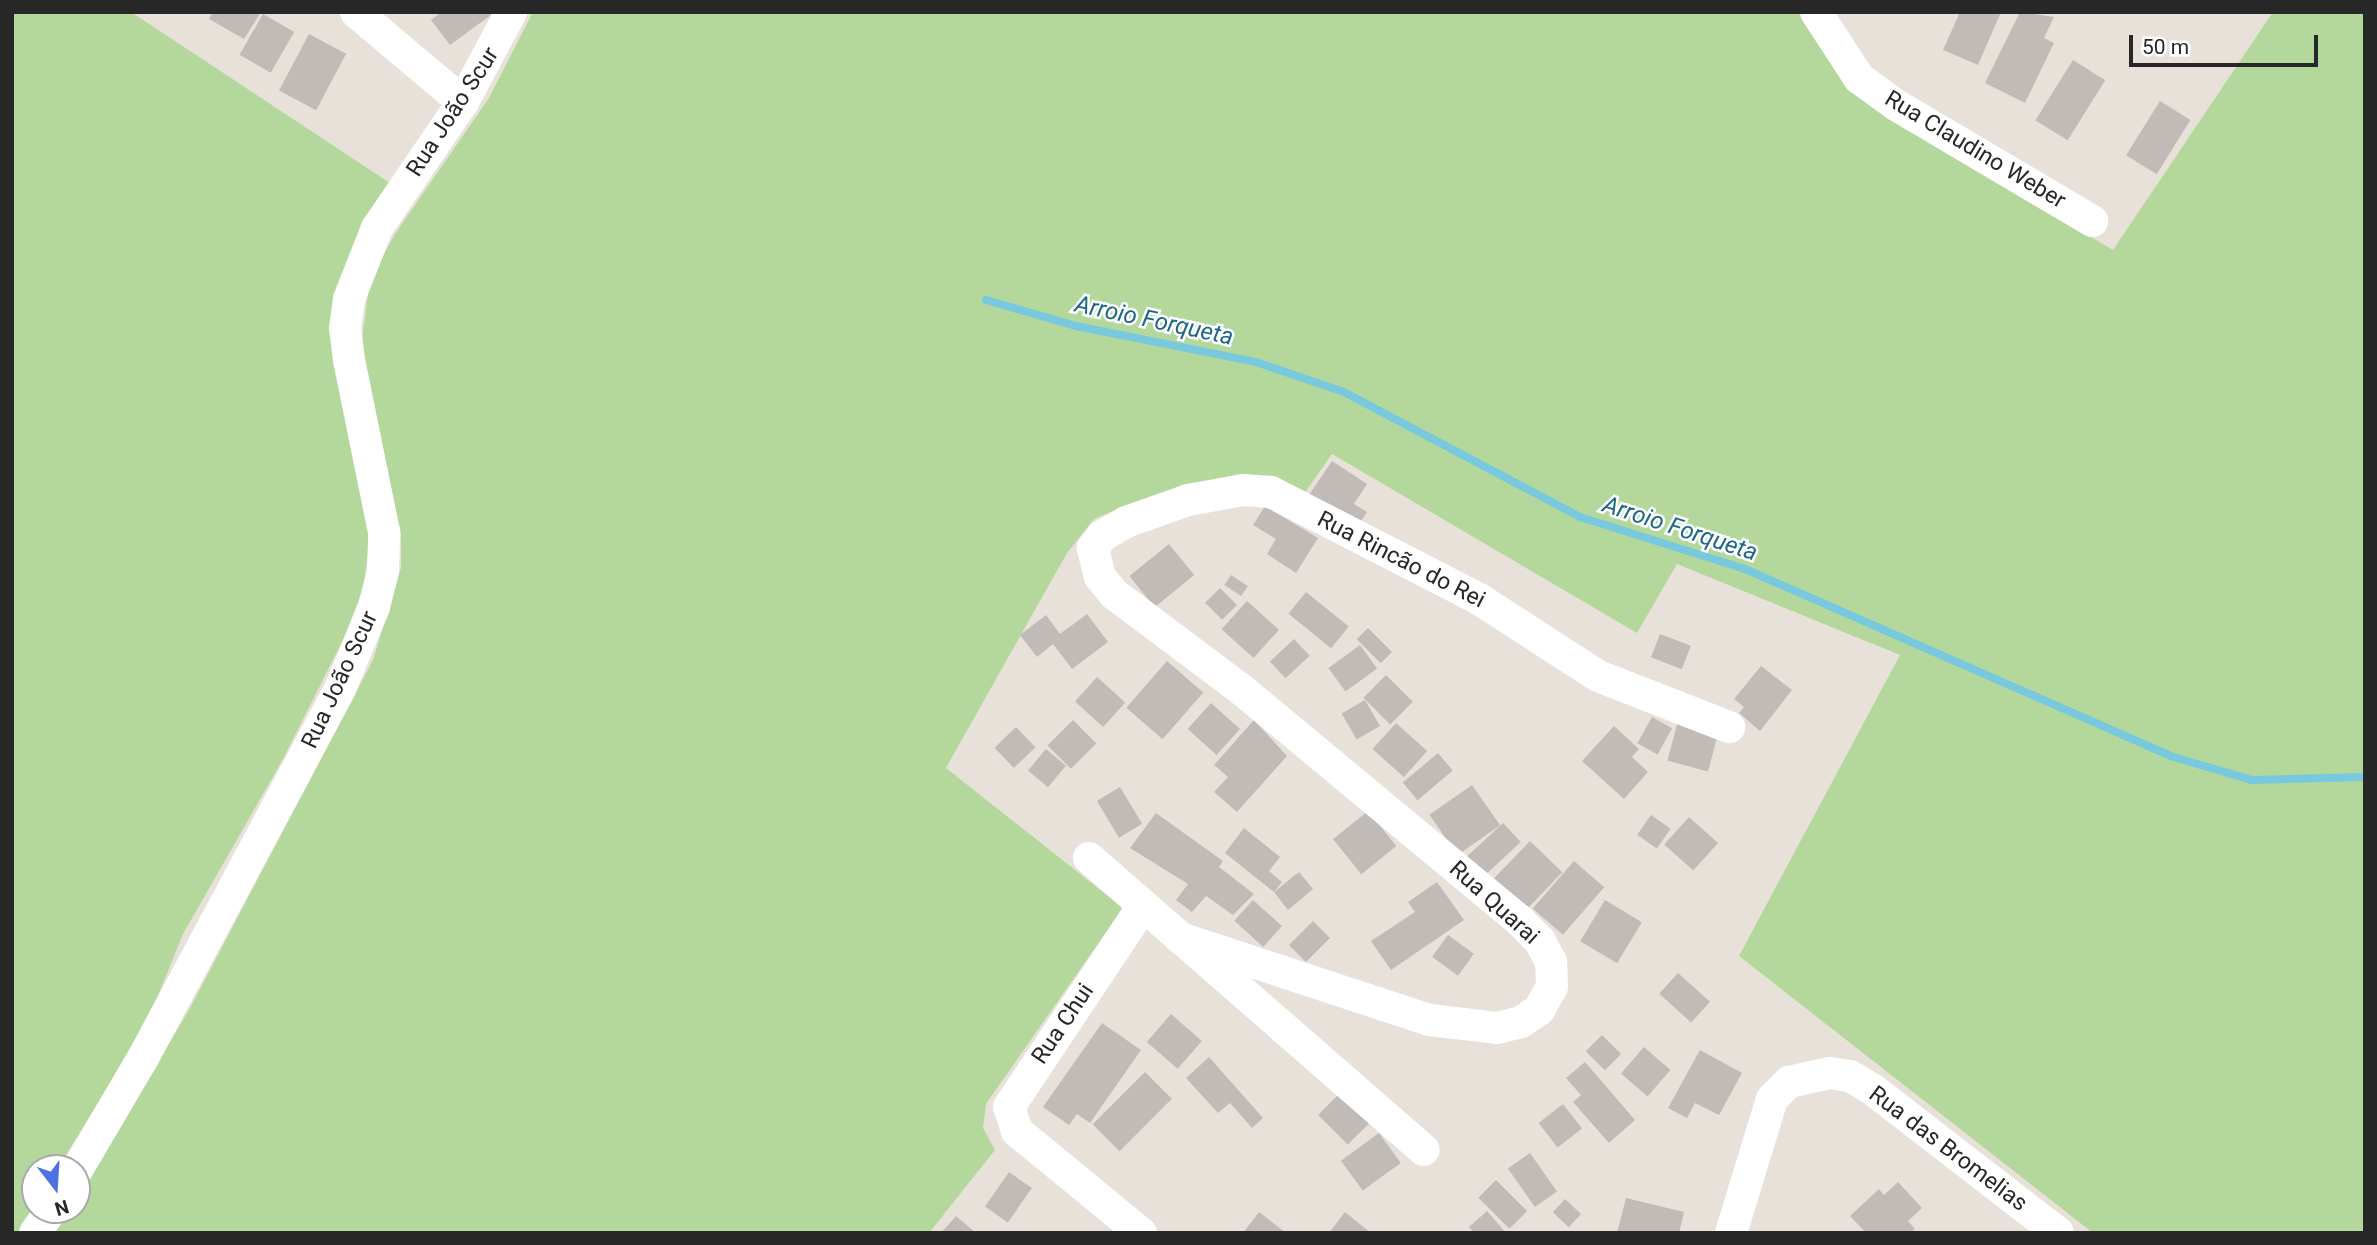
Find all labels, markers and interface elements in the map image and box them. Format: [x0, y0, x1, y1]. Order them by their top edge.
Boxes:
scale bar [2132, 21, 2321, 65]
text: 50 m [2142, 35, 2189, 59]
street label: Rua João Scur [401, 42, 505, 182]
street label: Rua Claudino Weber [1880, 85, 2070, 215]
water label: Arroio Forqueta [1072, 290, 1236, 352]
water label: Arroio Forqueta [1599, 490, 1761, 568]
street label: Rua Rincão do Rei [1312, 506, 1490, 614]
street label: Rua João Scur [296, 607, 384, 753]
street label: Rua Quarai [1443, 855, 1545, 951]
street label: Rua Chui [1026, 979, 1100, 1069]
street label: Rua das Bromelias [1863, 1080, 2033, 1218]
north arrow [21, 1154, 91, 1224]
text: N [52, 1195, 71, 1221]

